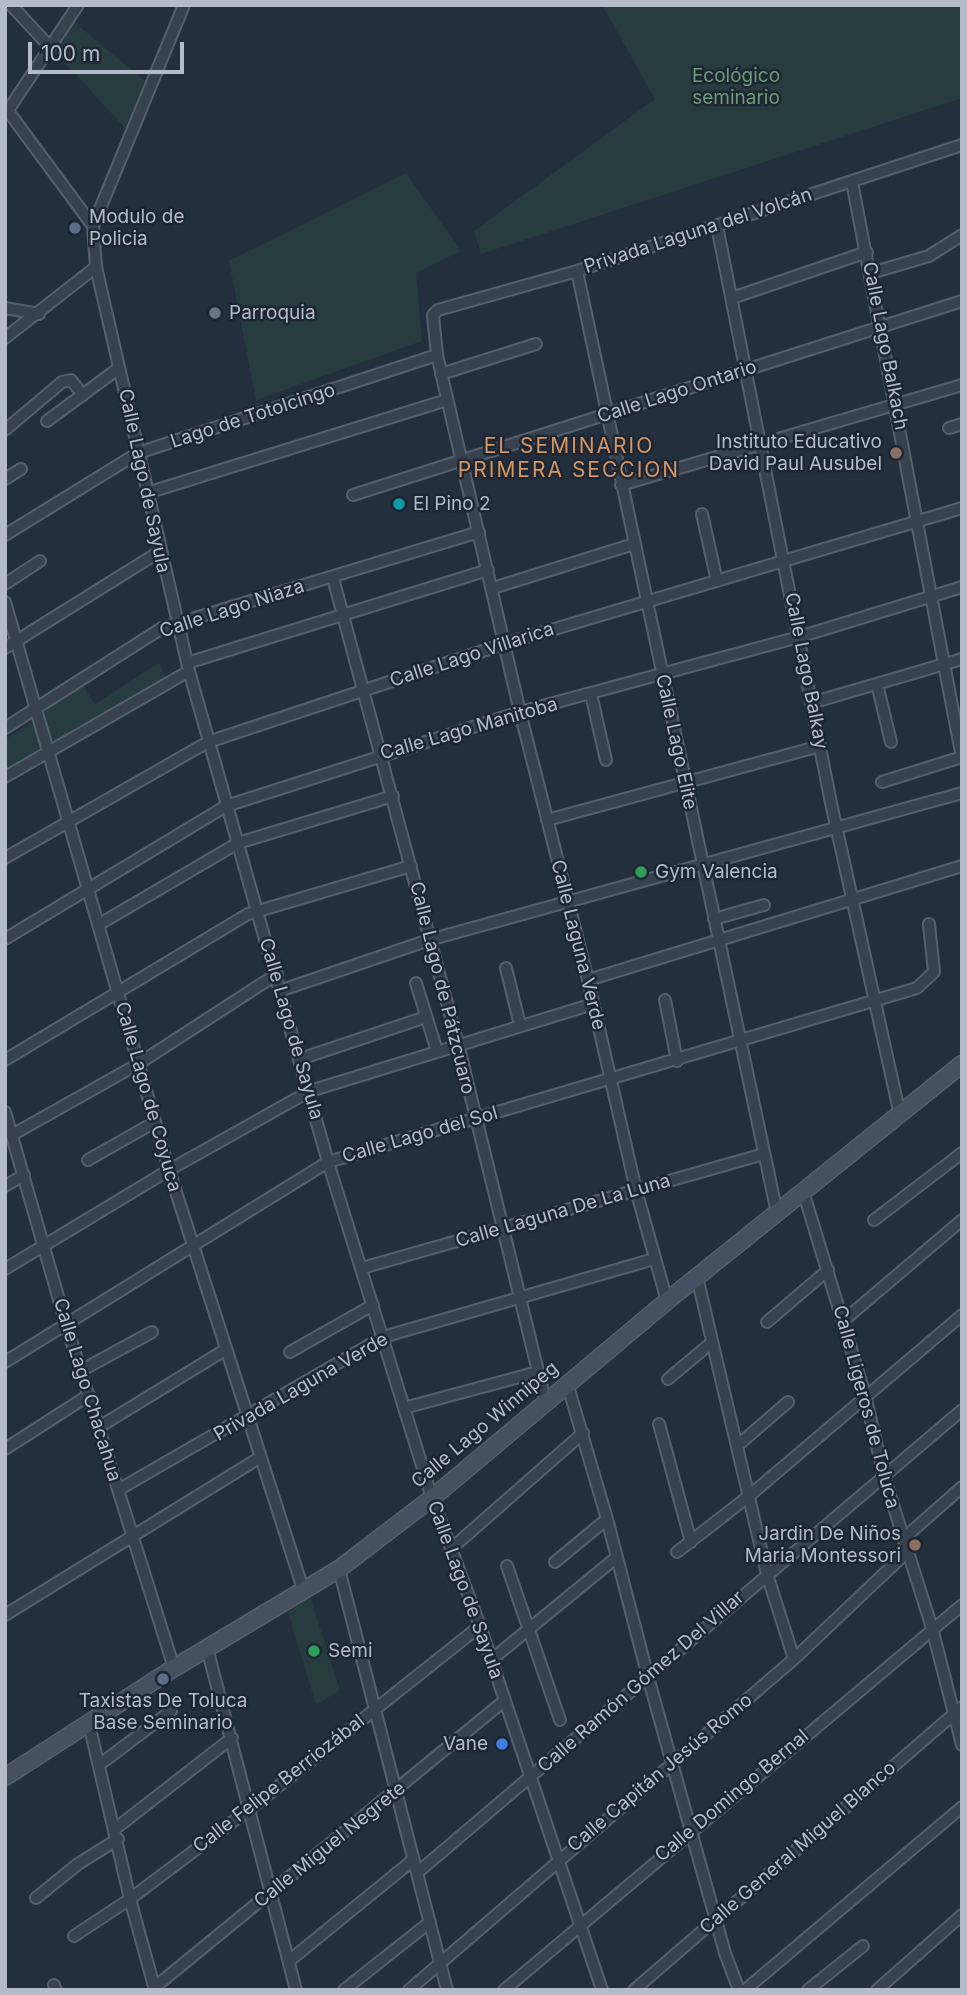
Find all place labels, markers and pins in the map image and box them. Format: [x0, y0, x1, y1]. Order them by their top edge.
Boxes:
place label: Modulo de Policia [89, 206, 184, 250]
marker: Modulo de Policia [67, 220, 83, 236]
place label: Parroquia [229, 302, 316, 324]
marker: Parroquia [207, 305, 223, 321]
place label: Instituto Educativo David Paul Ausubel [709, 431, 882, 475]
marker: Instituto Educativo David Paul Ausubel [888, 445, 904, 461]
place label: El Pino 2 [413, 493, 491, 515]
marker: El Pino 2 [391, 496, 407, 512]
place label: Gym Valencia [655, 861, 778, 883]
marker: Gym Valencia [633, 864, 649, 880]
place label: Jardin De Niños Maria Montessori [745, 1523, 901, 1567]
marker: Jardin De Niños Maria Montessori [907, 1537, 923, 1553]
place label: Semi [328, 1640, 373, 1662]
marker: Semi [306, 1643, 322, 1659]
marker: Taxistas De Toluca Base Seminario [155, 1671, 171, 1687]
place label: Taxistas De Toluca Base Seminario [79, 1690, 247, 1734]
place label: Vane [443, 1733, 488, 1755]
marker: Vane [494, 1736, 510, 1752]

